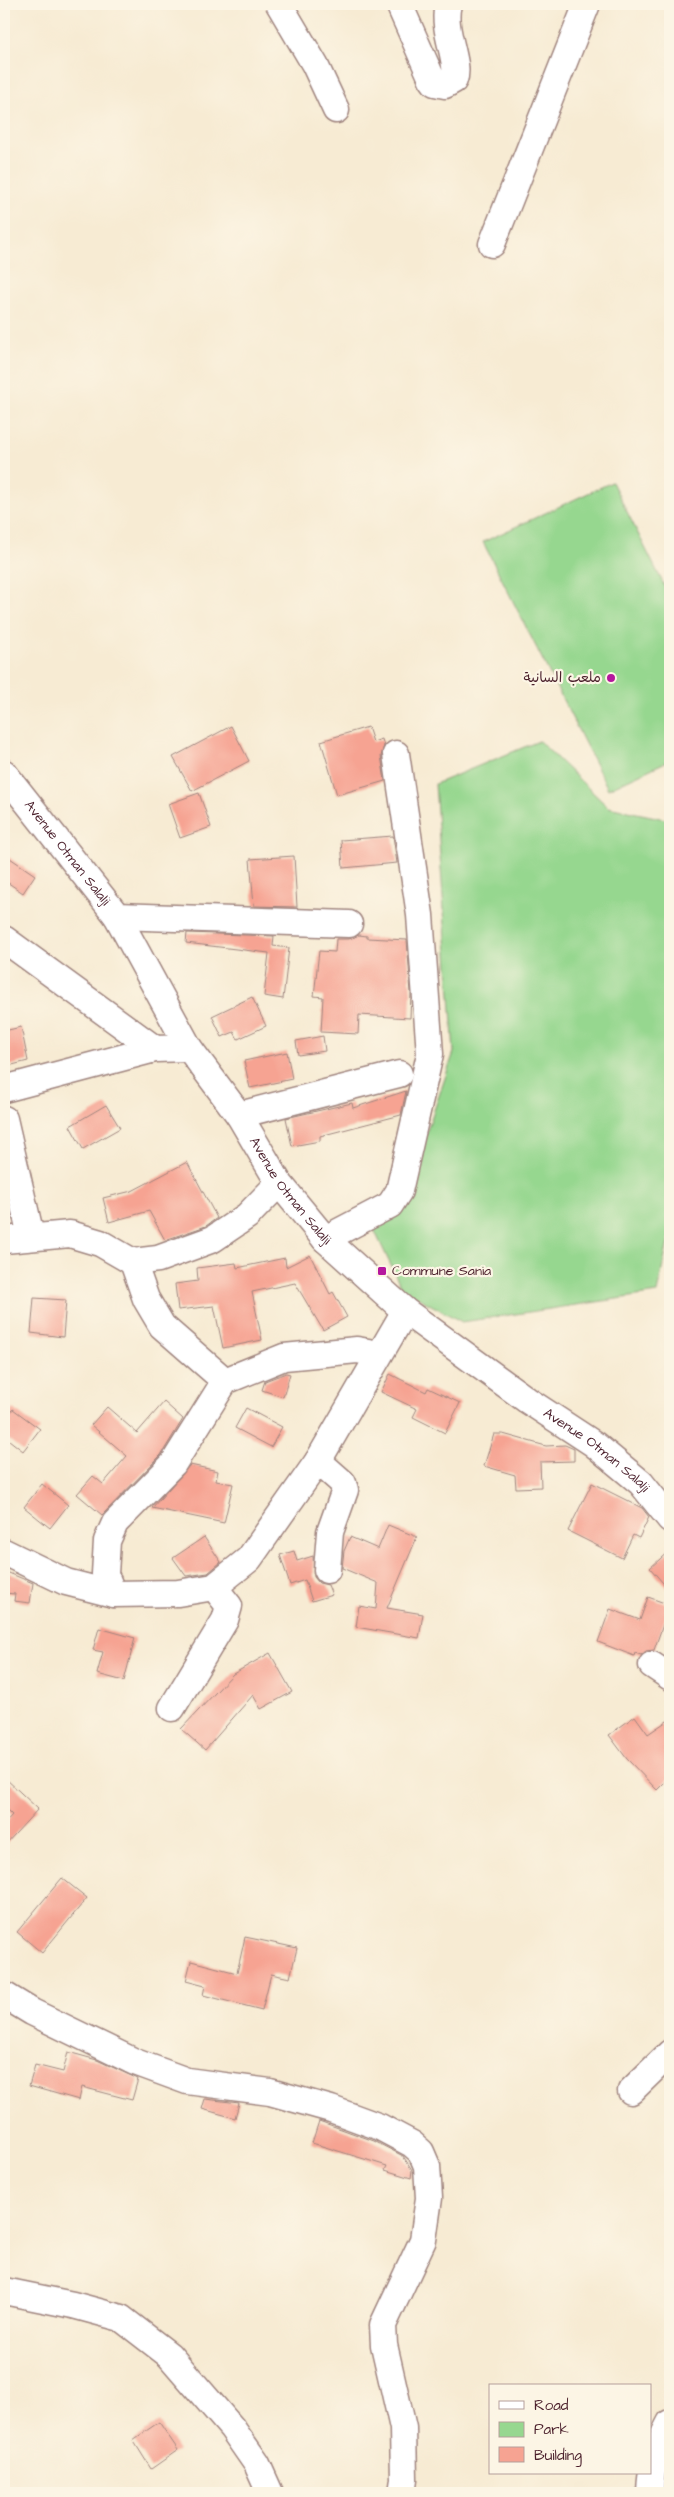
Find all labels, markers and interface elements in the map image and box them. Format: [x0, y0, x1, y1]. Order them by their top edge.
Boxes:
place label: ملعب السانية [524, 668, 601, 688]
marker: ملعب السانية [605, 672, 617, 684]
street label: Avenue Otman Salalji [19, 796, 115, 910]
street label: Avenue Otman Salalji [244, 1133, 335, 1250]
place label: Commune Sania [392, 1261, 491, 1281]
marker: Commune Sania [376, 1265, 388, 1277]
street label: Avenue Otman Salalji [539, 1403, 654, 1496]
legend [489, 2384, 652, 2474]
text: Road [534, 2395, 569, 2416]
text: Park [534, 2419, 569, 2440]
text: Building [534, 2445, 582, 2467]

